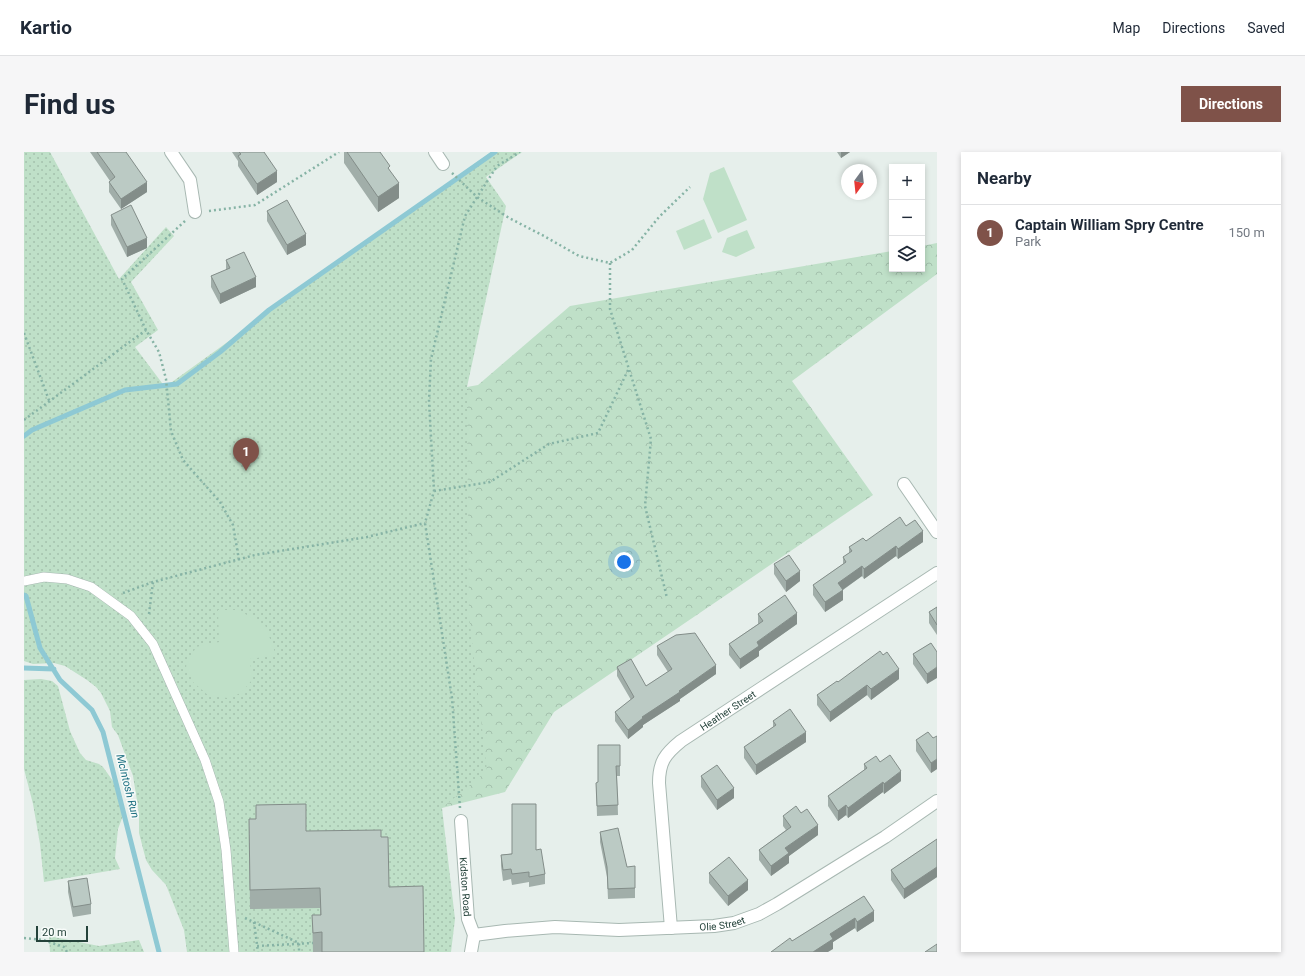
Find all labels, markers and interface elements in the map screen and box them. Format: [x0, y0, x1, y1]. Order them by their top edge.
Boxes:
text: Kartio [20, 16, 72, 39]
text: Map [1113, 20, 1140, 36]
text: Directions [1162, 20, 1225, 36]
text: Saved [1247, 20, 1285, 36]
button: Directions [1181, 86, 1281, 122]
text: Find us [24, 88, 115, 121]
north arrow [841, 164, 877, 200]
map controls [889, 164, 925, 272]
button: + [889, 164, 925, 200]
text: Nearby [977, 168, 1032, 188]
button: − [889, 200, 925, 236]
text: Captain William Spry Centre [1015, 216, 1204, 234]
text: 1 [986, 225, 994, 240]
text: 150 m [1228, 225, 1265, 240]
text: Park [1015, 234, 1041, 249]
button: layers [889, 236, 925, 272]
pin: 1 [233, 438, 259, 471]
your location [614, 552, 634, 572]
street label: Heather Street [698, 689, 758, 733]
water label: McIntosh Run [113, 753, 142, 820]
street label: Kidston Road [458, 857, 473, 917]
street label: Olie Street [699, 915, 747, 933]
scale bar [36, 924, 88, 943]
text: 20 m [42, 926, 67, 939]

